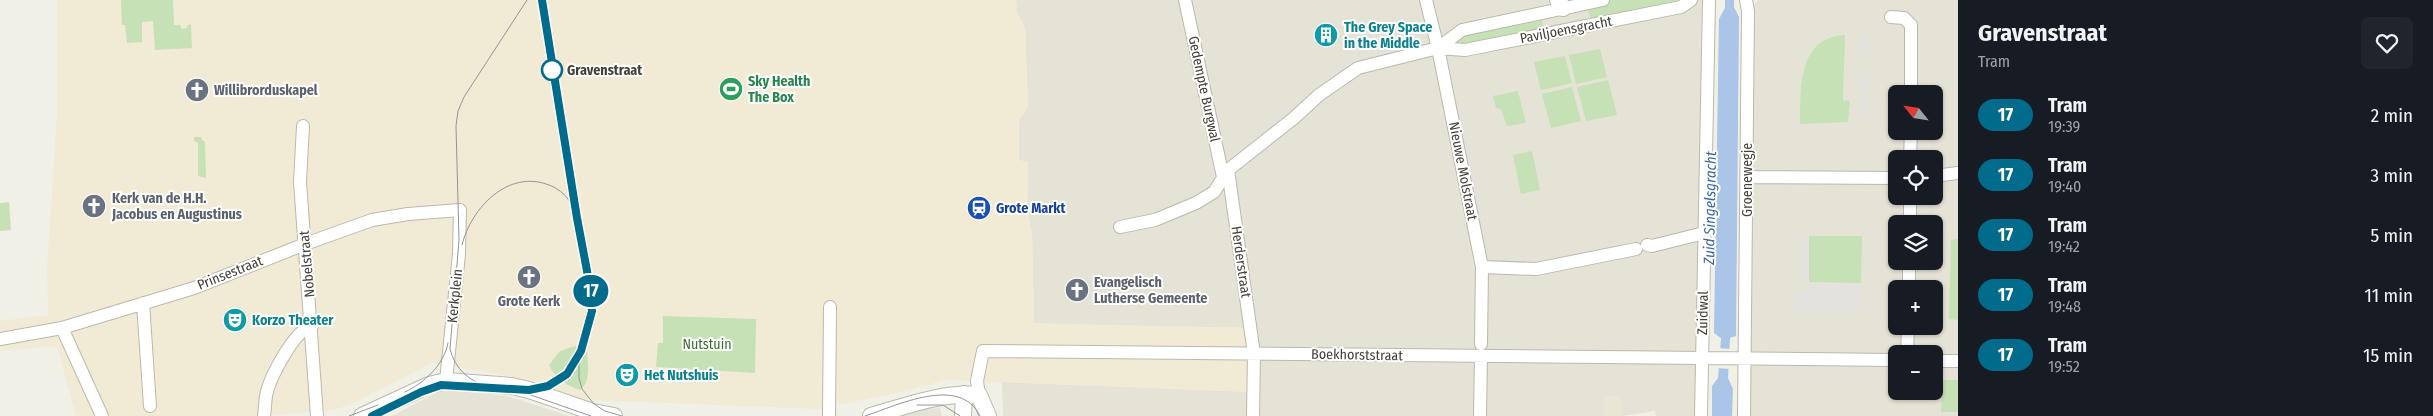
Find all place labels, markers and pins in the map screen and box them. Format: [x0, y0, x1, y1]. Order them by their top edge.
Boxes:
place label: The Grey Space in the Middle [1344, 19, 1432, 52]
building icon: The Grey Space in the Middle [1313, 22, 1339, 48]
marker: Gravenstraat [541, 59, 563, 81]
place label: Gravenstraat [567, 62, 643, 79]
place label: Sky Health The Box [748, 73, 810, 106]
sports icon: Sky Health The Box [718, 76, 744, 102]
church icon: Willibrorduskapel [184, 77, 210, 103]
place label: Willibrorduskapel [214, 82, 318, 99]
place label: Kerk van de H.H. Jacobus en Augustinus [111, 190, 242, 223]
church icon: Kerk van de H.H. Jacobus en Augustinus [81, 193, 107, 219]
station icon: Grote Markt [966, 195, 992, 221]
place label: Grote Markt [996, 200, 1066, 217]
church icon: Grote Kerk [516, 264, 542, 290]
place label: Evangelisch Lutherse Gemeente [1094, 274, 1207, 307]
church icon: Evangelisch Lutherse Gemeente [1064, 277, 1090, 303]
place label: Grote Kerk [498, 293, 561, 310]
theatre icon: Korzo Theater [222, 307, 248, 333]
place label: Korzo Theater [252, 312, 334, 329]
theatre icon: Het Nutshuis [614, 362, 640, 388]
place label: Het Nutshuis [644, 367, 718, 384]

